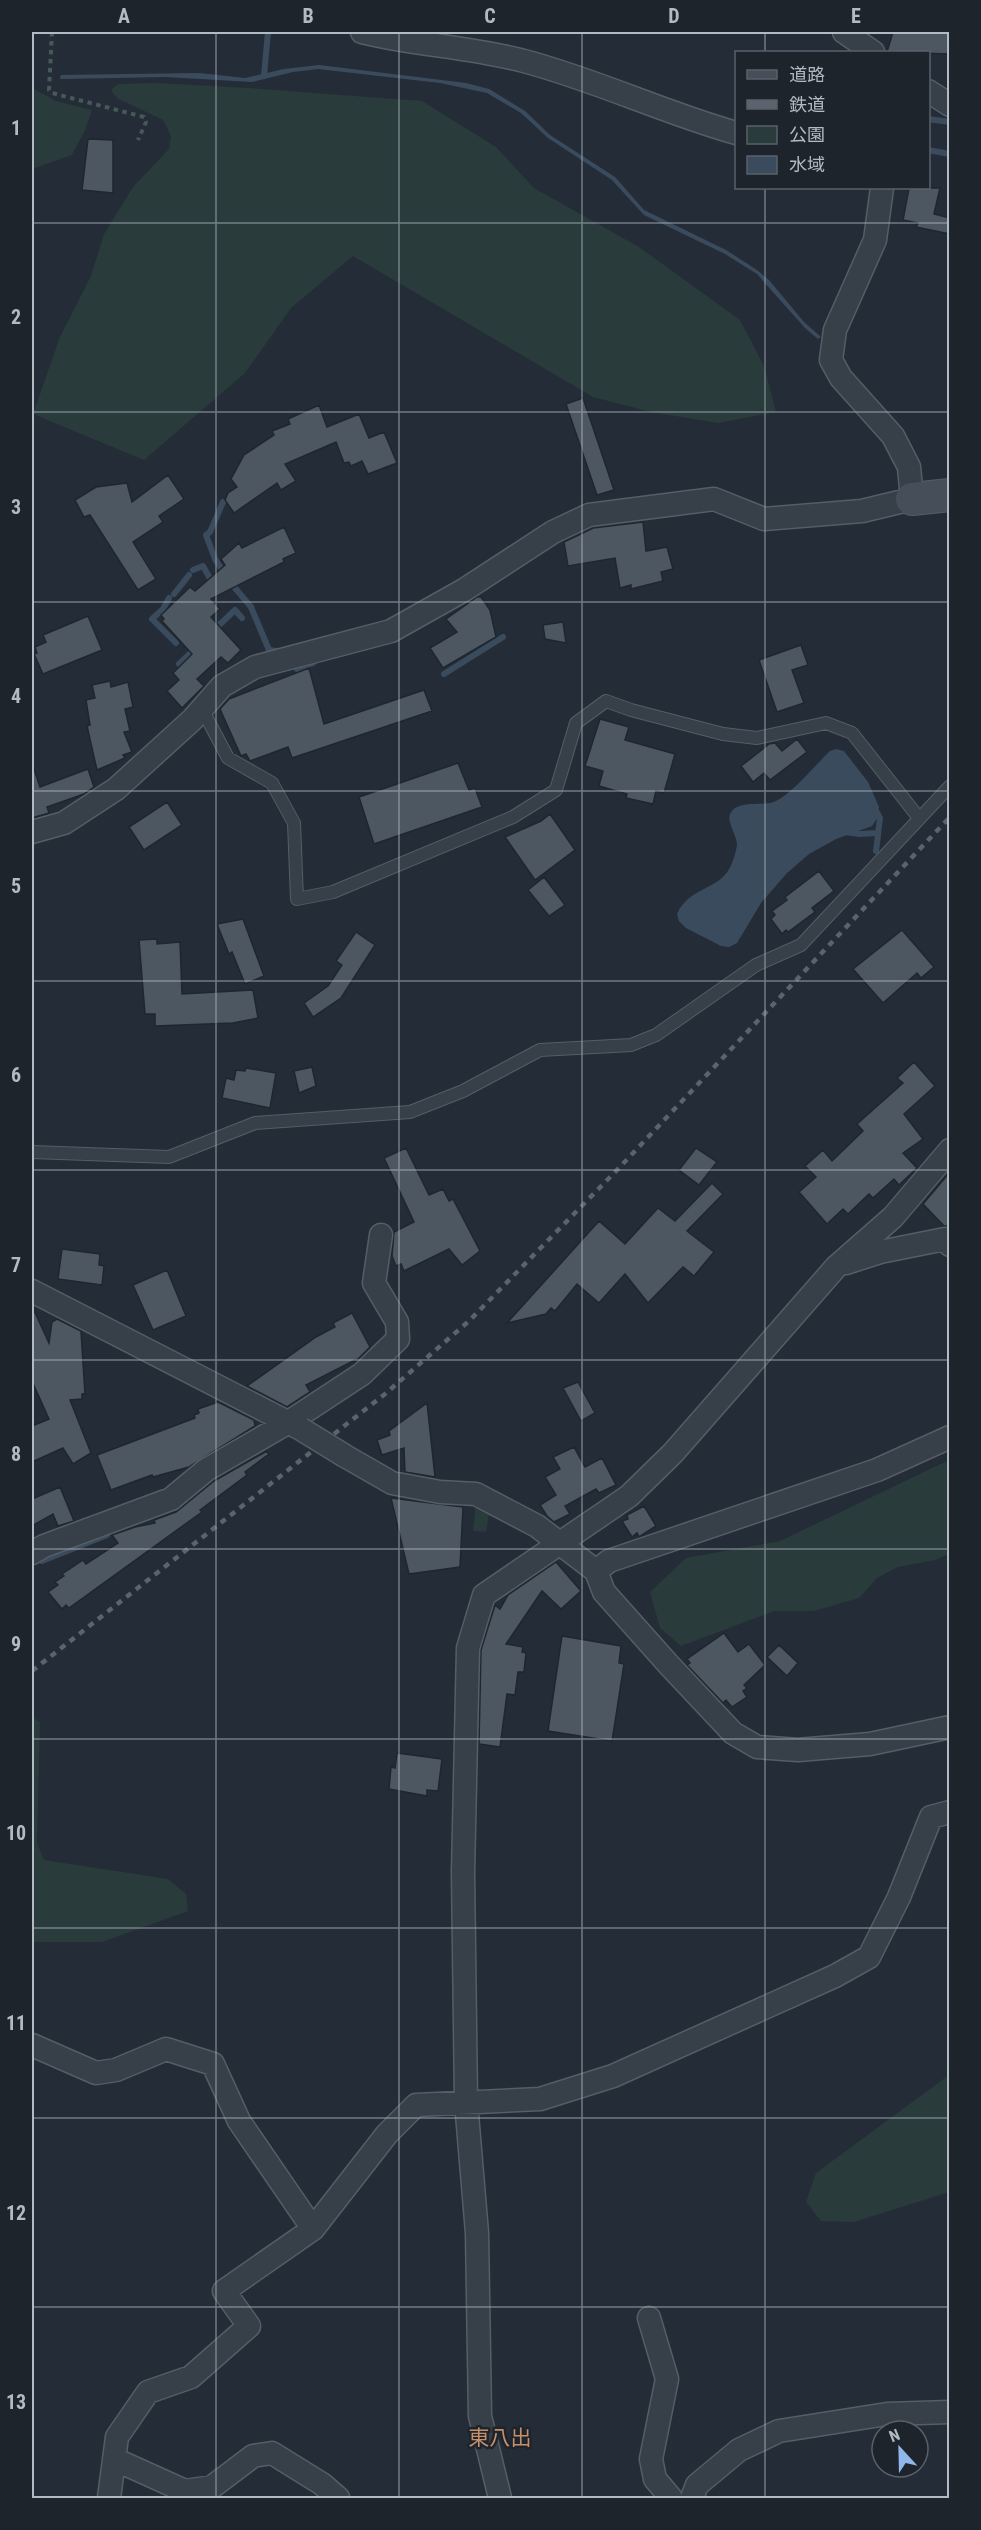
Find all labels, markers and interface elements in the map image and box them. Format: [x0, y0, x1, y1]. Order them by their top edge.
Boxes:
text: A [118, 4, 130, 28]
text: B [302, 4, 314, 28]
text: C [484, 4, 496, 28]
text: D [668, 4, 680, 28]
text: E [851, 4, 861, 28]
legend [735, 51, 930, 189]
text: 道路 [789, 64, 825, 85]
text: 鉄道 [789, 94, 825, 115]
text: 1 [11, 116, 21, 140]
text: 公園 [789, 124, 825, 145]
text: 水域 [789, 154, 825, 175]
text: 2 [11, 305, 21, 329]
text: 3 [11, 495, 21, 519]
text: 4 [11, 684, 21, 708]
text: 5 [11, 874, 21, 898]
text: 6 [11, 1063, 21, 1087]
text: 7 [11, 1253, 21, 1277]
text: 8 [11, 1442, 21, 1466]
text: 9 [11, 1632, 21, 1656]
text: 10 [6, 1821, 26, 1845]
text: 11 [6, 2011, 26, 2035]
text: 12 [6, 2201, 26, 2225]
text: 13 [6, 2390, 26, 2414]
north arrow [870, 2419, 930, 2479]
text: N [886, 2425, 903, 2446]
district label: 東八出 [469, 2426, 532, 2450]

